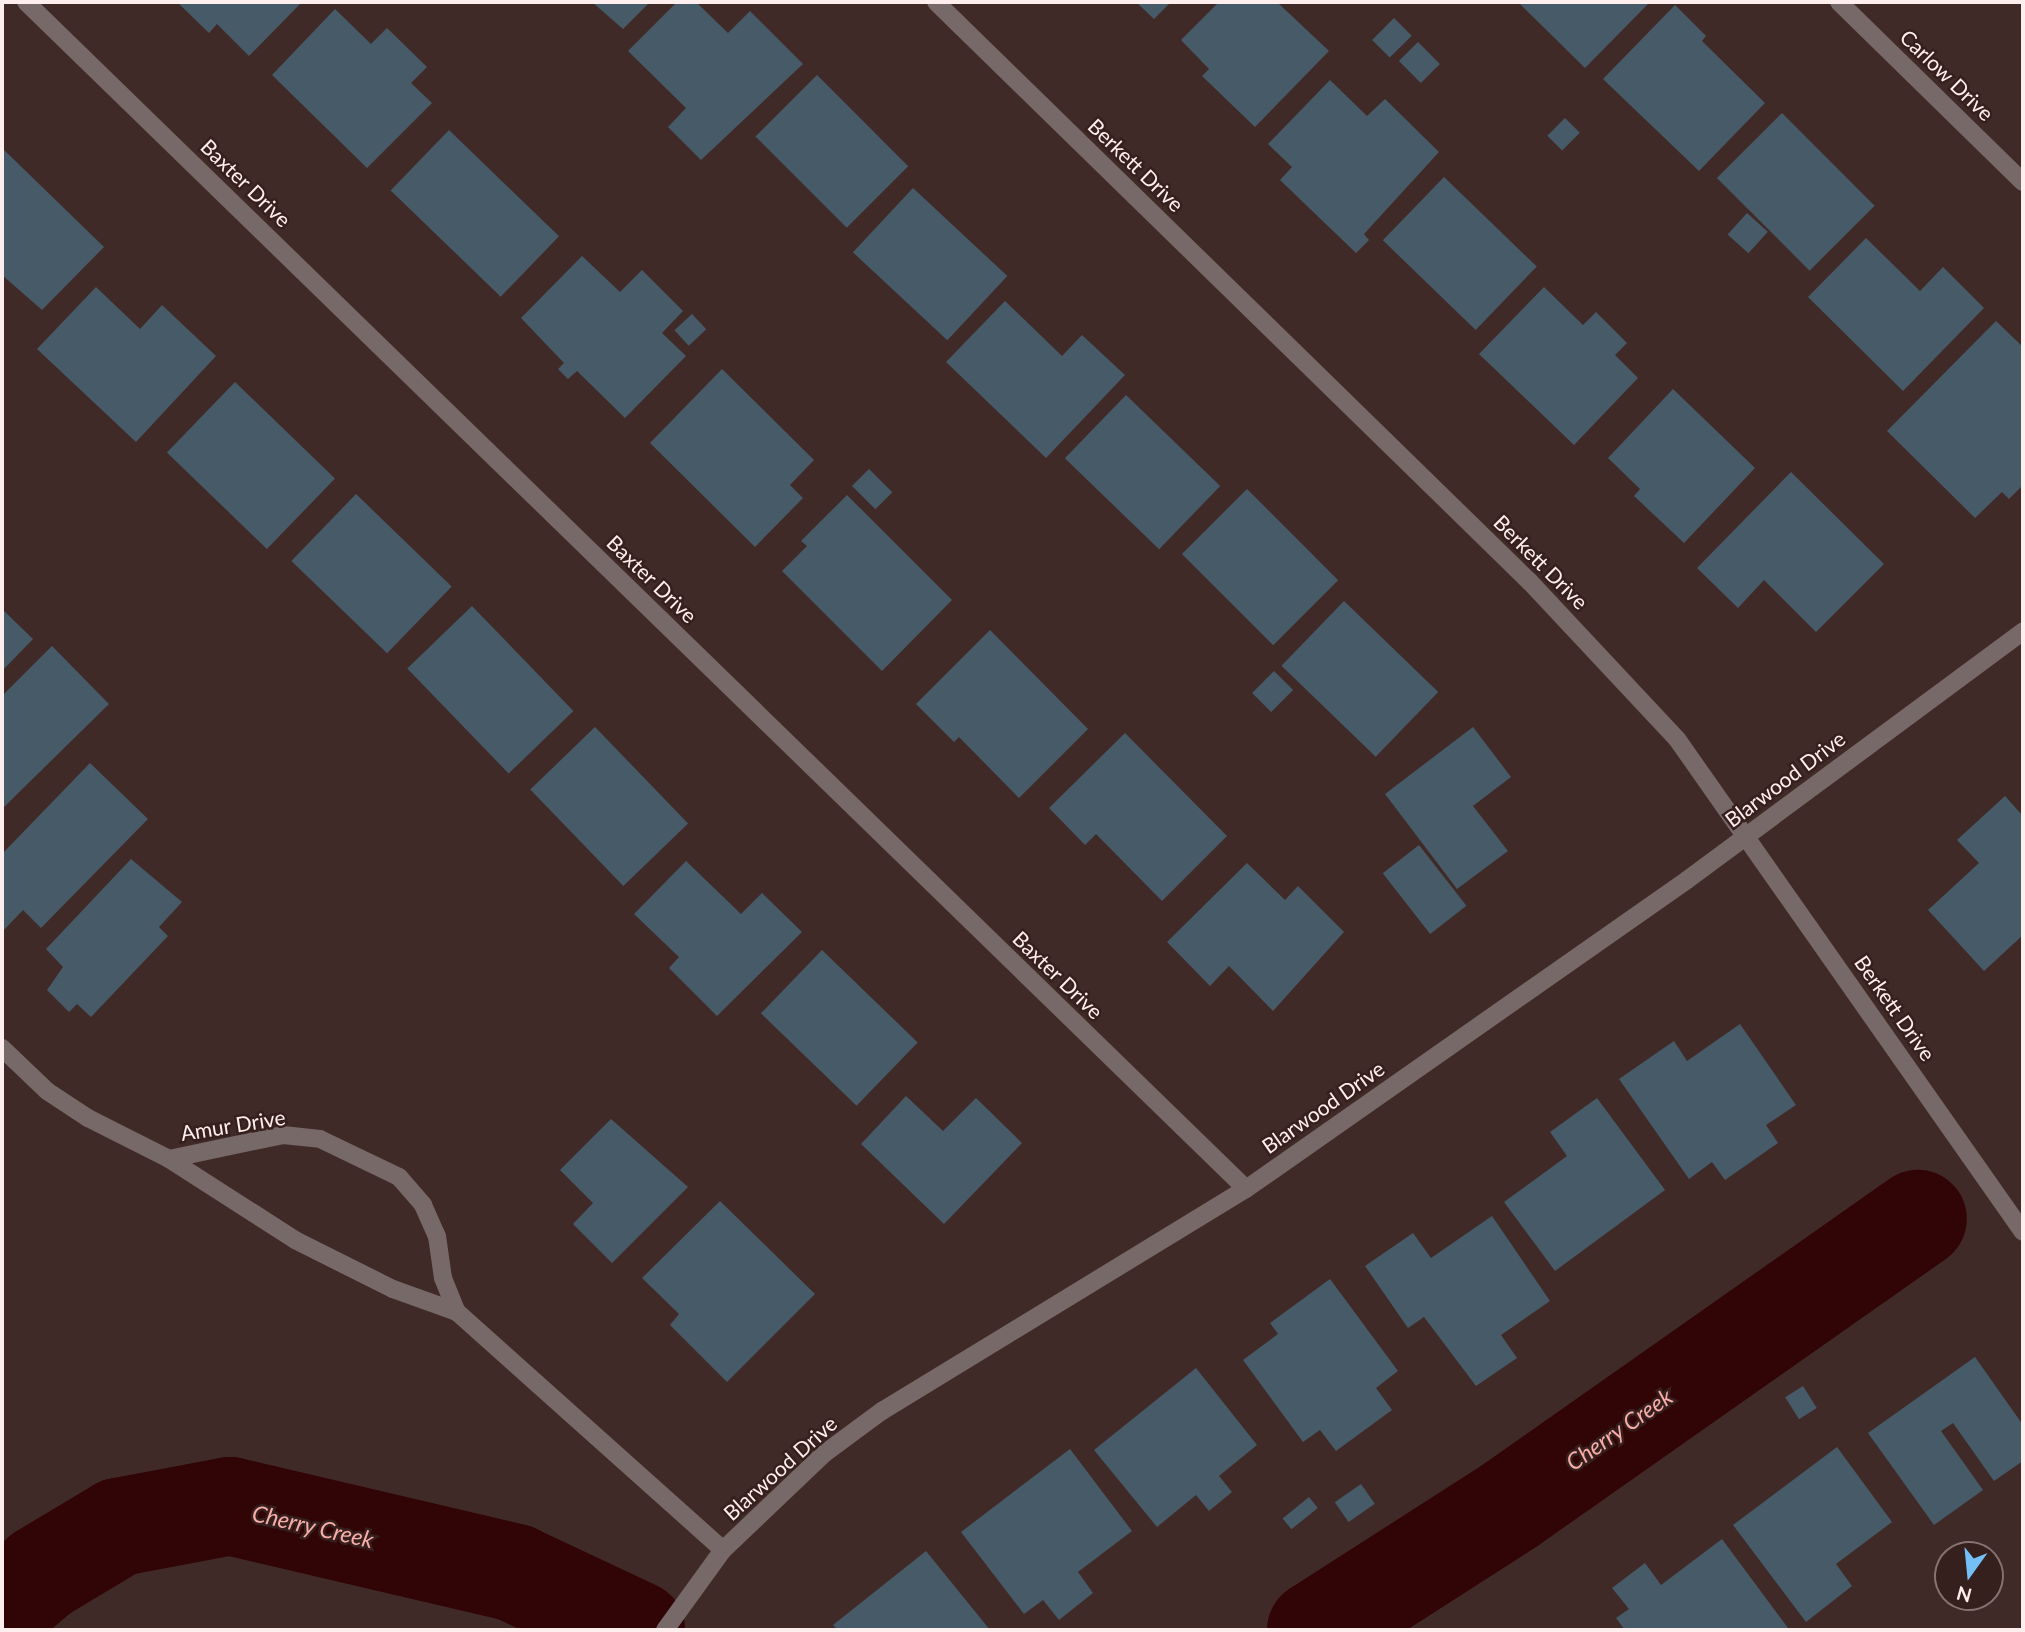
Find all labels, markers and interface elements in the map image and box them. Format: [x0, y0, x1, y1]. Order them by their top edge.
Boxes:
street label: Carlow Drive [1895, 24, 1999, 126]
street label: Berkett Drive [1083, 113, 1189, 217]
street label: Baxter Drive [196, 134, 296, 232]
street label: Berkett Drive [1489, 510, 1593, 614]
street label: Baxter Drive [602, 530, 702, 628]
street label: Blarwood Drive [1720, 726, 1850, 832]
street label: Baxter Drive [1008, 926, 1108, 1024]
street label: Berkett Drive [1849, 950, 1941, 1066]
street label: Blarwood Drive [1257, 1055, 1389, 1159]
street label: Amur Drive [179, 1104, 287, 1146]
water label: Cherry Creek [1560, 1382, 1678, 1476]
street label: Blarwood Drive [718, 1411, 842, 1525]
water label: Cherry Creek [249, 1499, 377, 1553]
north arrow [1934, 1541, 2004, 1611]
text: N [1954, 1582, 1974, 1608]

